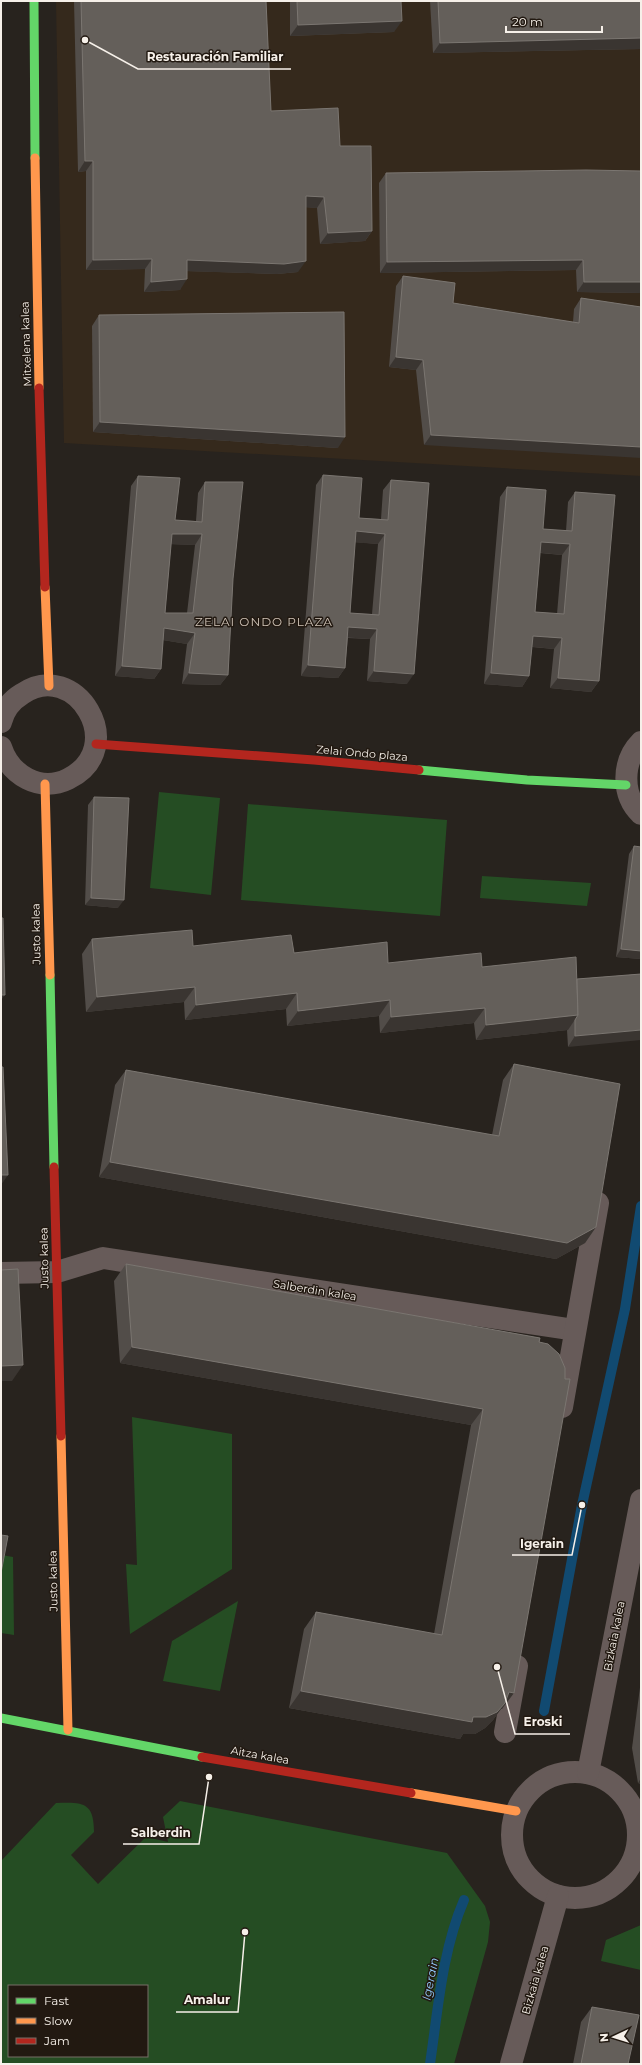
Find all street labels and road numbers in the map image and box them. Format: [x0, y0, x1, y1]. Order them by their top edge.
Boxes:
street label: Mitxelena kalea [18, 301, 34, 387]
street label: Zelai Ondo plaza [316, 742, 408, 764]
street label: Justo kalea [28, 903, 44, 966]
street label: Justo kalea [36, 1227, 52, 1290]
street label: Salberdin kalea [272, 1276, 358, 1304]
street label: Justo kalea [45, 1550, 61, 1613]
street label: Bizkaia kalea [600, 1600, 628, 1672]
street label: Aitza kalea [230, 1743, 290, 1767]
street label: Bizkaia kalea [518, 1944, 552, 2016]

